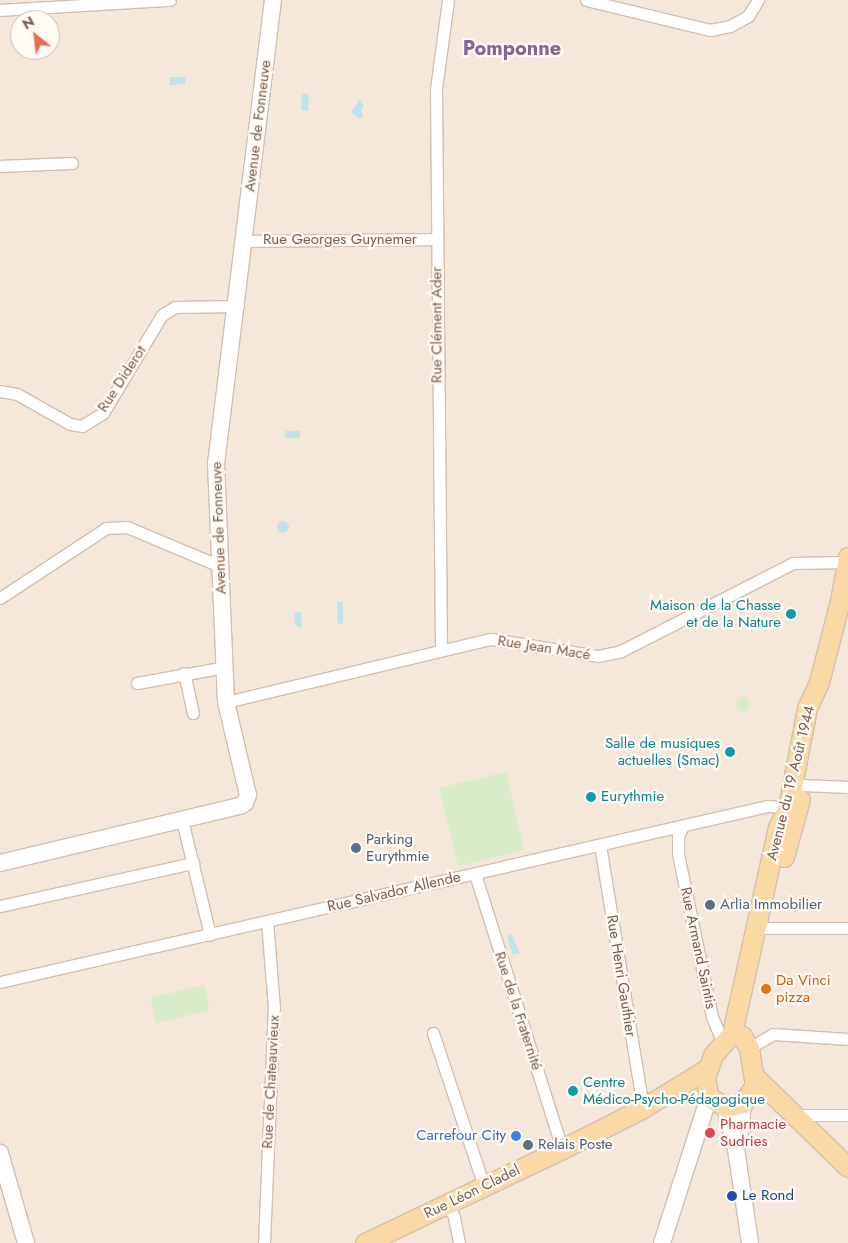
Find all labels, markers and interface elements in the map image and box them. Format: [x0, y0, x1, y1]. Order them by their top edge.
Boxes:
north arrow [10, 10, 60, 60]
text: N [18, 11, 38, 34]
district label: Pomponne [463, 36, 561, 60]
street label: Avenue de Fonneuve [241, 59, 275, 193]
street label: Rue Georges Guynemer [263, 231, 417, 249]
street label: Rue Clément Ader [428, 267, 446, 383]
street label: Rue Diderot [94, 342, 150, 416]
street label: Avenue de Fonneuve [208, 461, 230, 595]
place label: Maison de la Chasse et de la Nature [650, 596, 781, 631]
marker: Maison de la Chasse et de la Nature [785, 608, 797, 620]
street label: Rue Jean Macé [496, 632, 592, 664]
street label: Avenue du 19 Août 1944 [763, 704, 819, 862]
place label: Salle de musiques actuelles (Smac) [605, 734, 720, 769]
marker: Salle de musiques actuelles (Smac) [724, 746, 736, 758]
place label: Eurythmie [601, 788, 664, 806]
marker: Eurythmie [585, 791, 597, 803]
place label: Parking Eurythmie [366, 830, 429, 865]
marker: Parking Eurythmie [350, 842, 362, 854]
street label: Rue Salvador Allende [326, 868, 462, 916]
street label: Rue Armand Saintis [676, 885, 720, 1011]
place label: Arlia Immobilier [720, 896, 822, 914]
marker: Arlia Immobilier [704, 899, 716, 911]
street label: Rue Henri Gauthier [602, 914, 640, 1038]
street label: Rue de la Fraternité [490, 949, 546, 1073]
place label: Da Vinci pizza [776, 971, 831, 1006]
marker: Da Vinci pizza [760, 983, 772, 995]
street label: Rue de Chateauvieux [259, 1015, 283, 1149]
place label: Centre Médico-Psycho-Pédagogique [583, 1073, 765, 1108]
marker: Centre Médico-Psycho-Pédagogique [567, 1085, 579, 1097]
place label: Pharmacie Sudries [720, 1115, 786, 1150]
place label: Carrefour City [416, 1127, 506, 1145]
marker: Pharmacie Sudries [704, 1127, 716, 1139]
marker: Carrefour City [510, 1130, 522, 1142]
place label: Relais Poste [538, 1136, 613, 1154]
marker: Relais Poste [522, 1139, 534, 1151]
street label: Rue Léon Cladel [421, 1161, 523, 1223]
place label: Le Rond [742, 1187, 794, 1205]
marker: Le Rond [726, 1190, 738, 1202]

